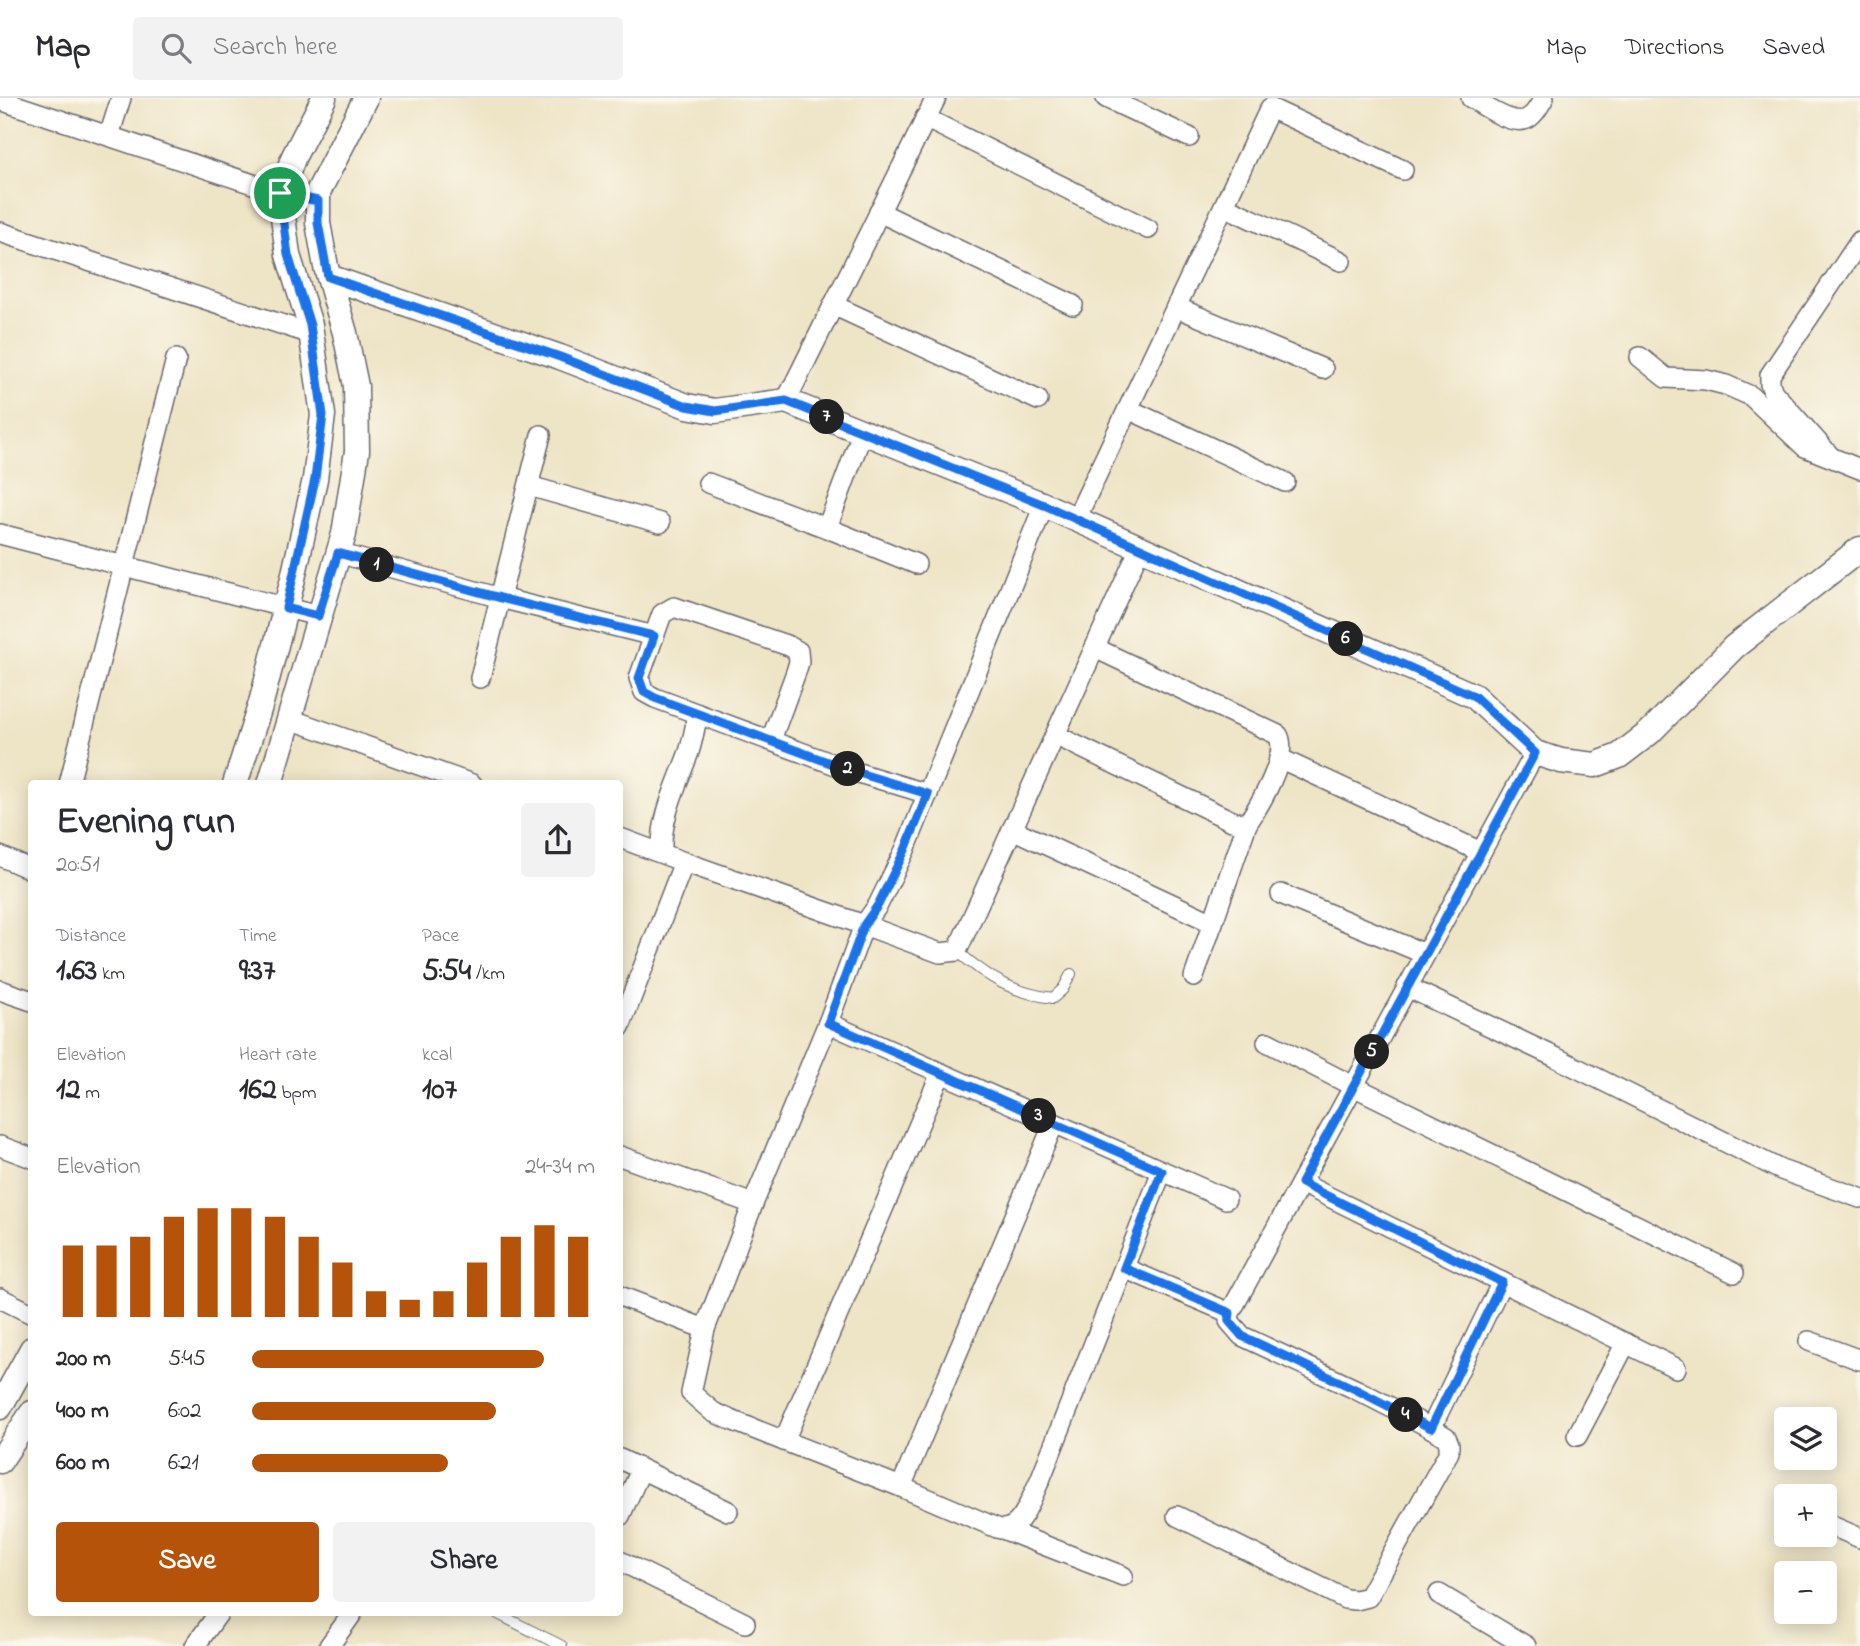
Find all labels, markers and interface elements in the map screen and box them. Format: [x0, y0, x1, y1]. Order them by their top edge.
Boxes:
search box [133, 17, 623, 80]
text: Map [35, 24, 91, 72]
icon: search [157, 29, 195, 67]
text: Search here [213, 29, 337, 67]
text: Map [1546, 31, 1587, 66]
text: Directions [1625, 31, 1724, 66]
text: Saved [1762, 31, 1825, 66]
pin [250, 163, 310, 223]
icon: arrive [261, 174, 299, 212]
pin: 7 [810, 400, 844, 434]
text: 7 [823, 403, 830, 430]
pin: 1 [360, 547, 394, 582]
text: 1 [373, 551, 380, 578]
pin: 6 [1328, 622, 1364, 656]
text: 6 [1341, 625, 1350, 652]
pin: 2 [830, 752, 866, 786]
text: 2 [843, 755, 852, 782]
text: Evening run [56, 795, 235, 851]
button: share [521, 803, 595, 877]
text: 20:51 [56, 849, 100, 882]
text: Distance [56, 923, 126, 950]
text: Time [239, 923, 277, 950]
text: Pace [422, 923, 459, 950]
text: 1.63 [56, 950, 97, 994]
text: 9:37 [239, 950, 275, 994]
text: 5:54 [422, 950, 471, 994]
text: km [97, 961, 125, 988]
text: /km [471, 961, 505, 988]
pin: 5 [1354, 1034, 1390, 1070]
text: 5 [1366, 1038, 1377, 1065]
text: Elevation [56, 1042, 126, 1069]
text: Heart rate [239, 1042, 317, 1069]
text: kcal [422, 1042, 452, 1069]
text: 12 [56, 1069, 80, 1113]
text: 162 [239, 1069, 277, 1113]
text: 107 [422, 1069, 457, 1113]
text: m [80, 1080, 100, 1107]
text: bpm [277, 1080, 317, 1107]
pin: 3 [1021, 1098, 1056, 1134]
text: 3 [1035, 1102, 1042, 1129]
text: Elevation [56, 1151, 141, 1184]
text: 24–34 m [525, 1151, 595, 1184]
text: 200 m [56, 1343, 111, 1376]
text: 5:45 [168, 1343, 206, 1376]
text: 400 m [56, 1395, 109, 1428]
text: 6:02 [168, 1395, 201, 1428]
pin: 4 [1388, 1398, 1424, 1432]
text: 4 [1402, 1401, 1409, 1428]
map controls [1774, 1407, 1837, 1624]
button: layers [1774, 1407, 1837, 1470]
text: 600 m [56, 1447, 110, 1480]
text: 6:21 [168, 1447, 199, 1480]
button: + [1774, 1484, 1837, 1547]
button: Save [56, 1522, 319, 1602]
button: Share [333, 1522, 595, 1602]
button: − [1774, 1561, 1837, 1624]

